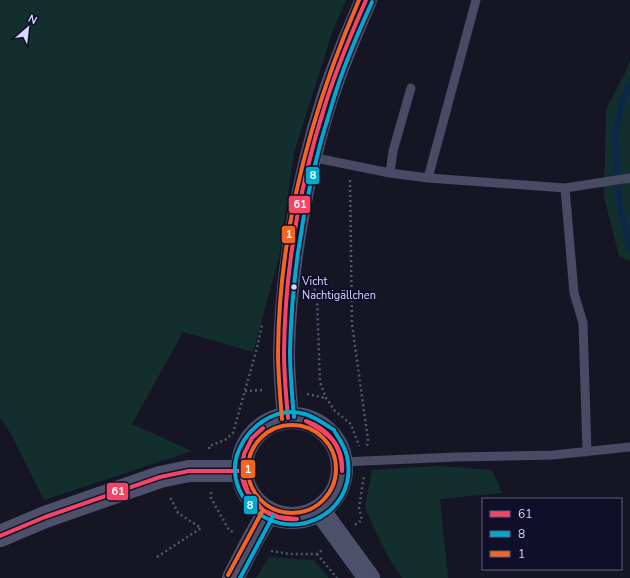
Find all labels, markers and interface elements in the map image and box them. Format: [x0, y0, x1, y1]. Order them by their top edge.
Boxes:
north arrow [8, 8, 48, 48]
text: N [25, 11, 40, 28]
line badge: 8 [305, 166, 320, 185]
text: 8 [310, 168, 317, 183]
line badge: 61 [288, 195, 311, 214]
text: 61 [293, 197, 307, 212]
line badge: 1 [281, 225, 296, 244]
text: 1 [286, 227, 292, 242]
place label: Vicht Nachtigällchen [301, 274, 376, 303]
marker: Vicht Nachtigällchen [289, 282, 299, 292]
line badge: 1 [240, 459, 256, 479]
text: 1 [245, 462, 251, 477]
line badge: 61 [106, 482, 129, 501]
text: 61 [111, 484, 125, 499]
line badge: 8 [243, 495, 258, 515]
text: 8 [247, 498, 254, 513]
legend [482, 498, 622, 570]
text: 61 [518, 506, 532, 522]
text: 8 [518, 526, 525, 542]
text: 1 [518, 546, 525, 562]

